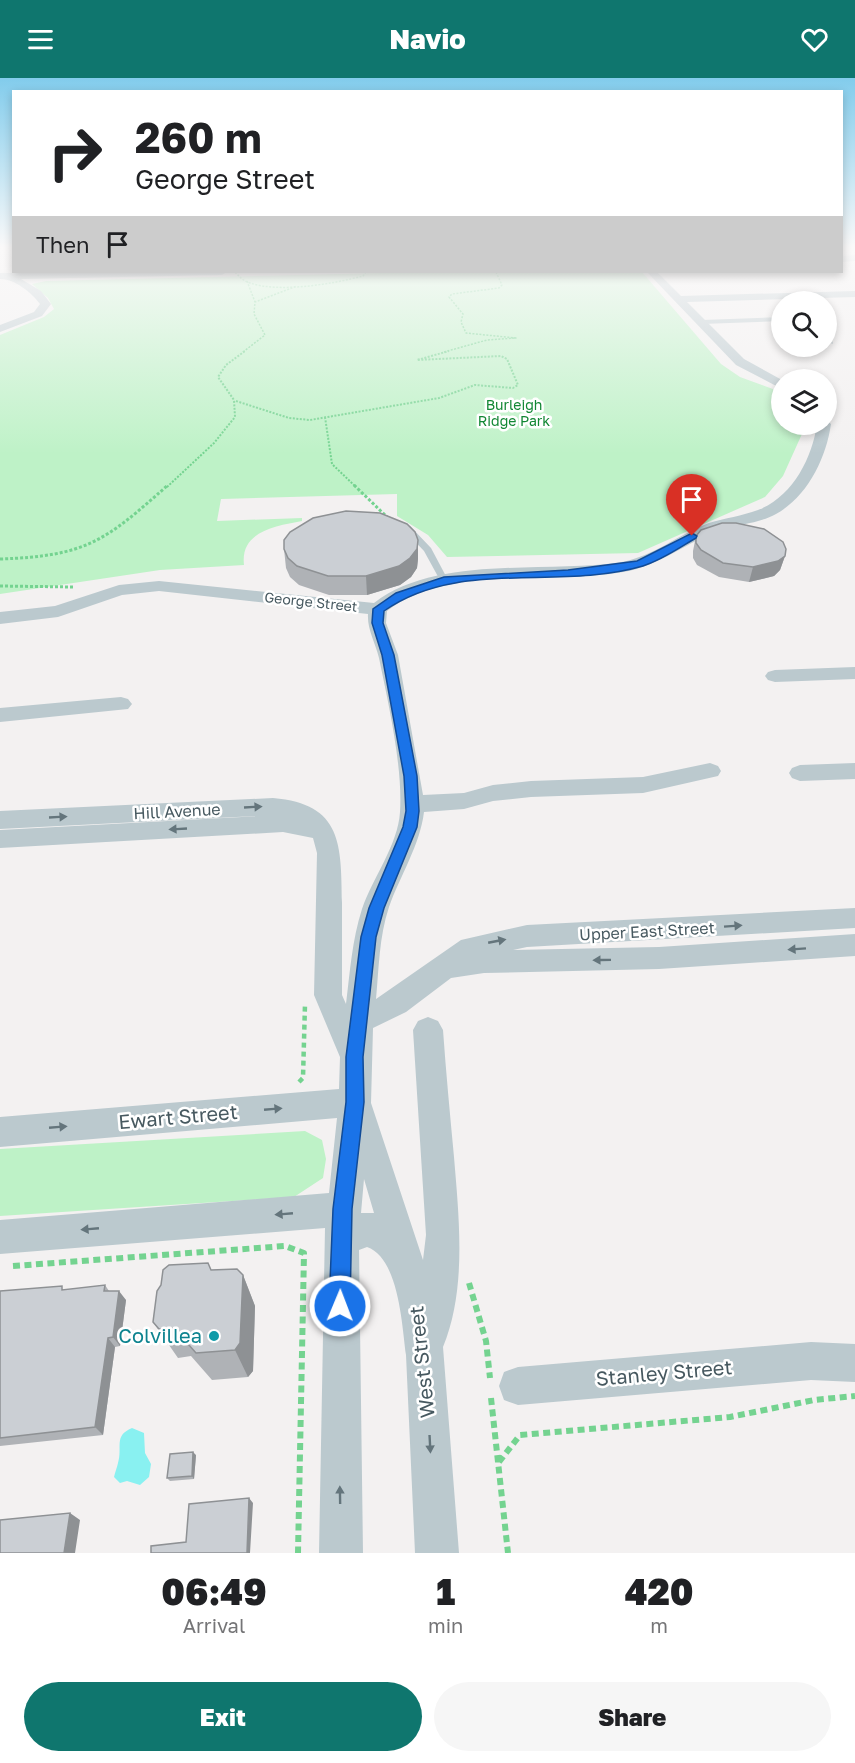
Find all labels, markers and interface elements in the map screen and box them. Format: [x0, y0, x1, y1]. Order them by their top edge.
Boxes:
icon: menu [24, 23, 57, 56]
text: Navio [389, 23, 466, 55]
icon: heart [798, 23, 831, 56]
text: 260 m [135, 112, 262, 162]
icon: right [36, 114, 114, 192]
text: George Street [135, 163, 315, 195]
icon: arrive [101, 228, 134, 261]
text: Then [36, 231, 89, 258]
map controls [771, 291, 837, 435]
button: search [771, 291, 837, 357]
button: layers [771, 369, 837, 435]
park label: Burleigh Ridge Park [478, 396, 550, 429]
pin [666, 474, 717, 536]
icon: arrive [675, 483, 708, 516]
street label: George Street [264, 588, 358, 615]
street label: Hill Avenue [133, 799, 221, 823]
one-way arrow [244, 802, 263, 811]
one-way arrow [49, 812, 68, 821]
one-way arrow [169, 824, 188, 834]
street label: Upper East Street [579, 917, 715, 945]
one-way arrow [724, 921, 743, 931]
one-way arrow [487, 936, 506, 945]
one-way arrow [787, 945, 806, 954]
one-way arrow [592, 955, 611, 964]
street label: Ewart Street [117, 1099, 238, 1133]
one-way arrow [264, 1104, 283, 1113]
one-way arrow [49, 1122, 68, 1132]
one-way arrow [275, 1209, 294, 1219]
one-way arrow [80, 1225, 99, 1234]
position arrow [308, 1274, 372, 1338]
street label: West Street [403, 1305, 439, 1419]
place label: Colvillea [118, 1323, 202, 1347]
marker: Colvillea [207, 1329, 221, 1343]
street label: Stanley Street [595, 1354, 733, 1390]
one-way arrow [426, 1434, 435, 1453]
one-way arrow [335, 1485, 345, 1504]
text: 06:49 [161, 1570, 267, 1613]
text: 1 [436, 1570, 455, 1613]
text: 420 [625, 1570, 694, 1613]
text: Arrival [183, 1613, 245, 1637]
text: min [428, 1613, 463, 1637]
text: m [650, 1613, 668, 1637]
button: Exit [24, 1682, 422, 1751]
button: Share [434, 1682, 831, 1751]

